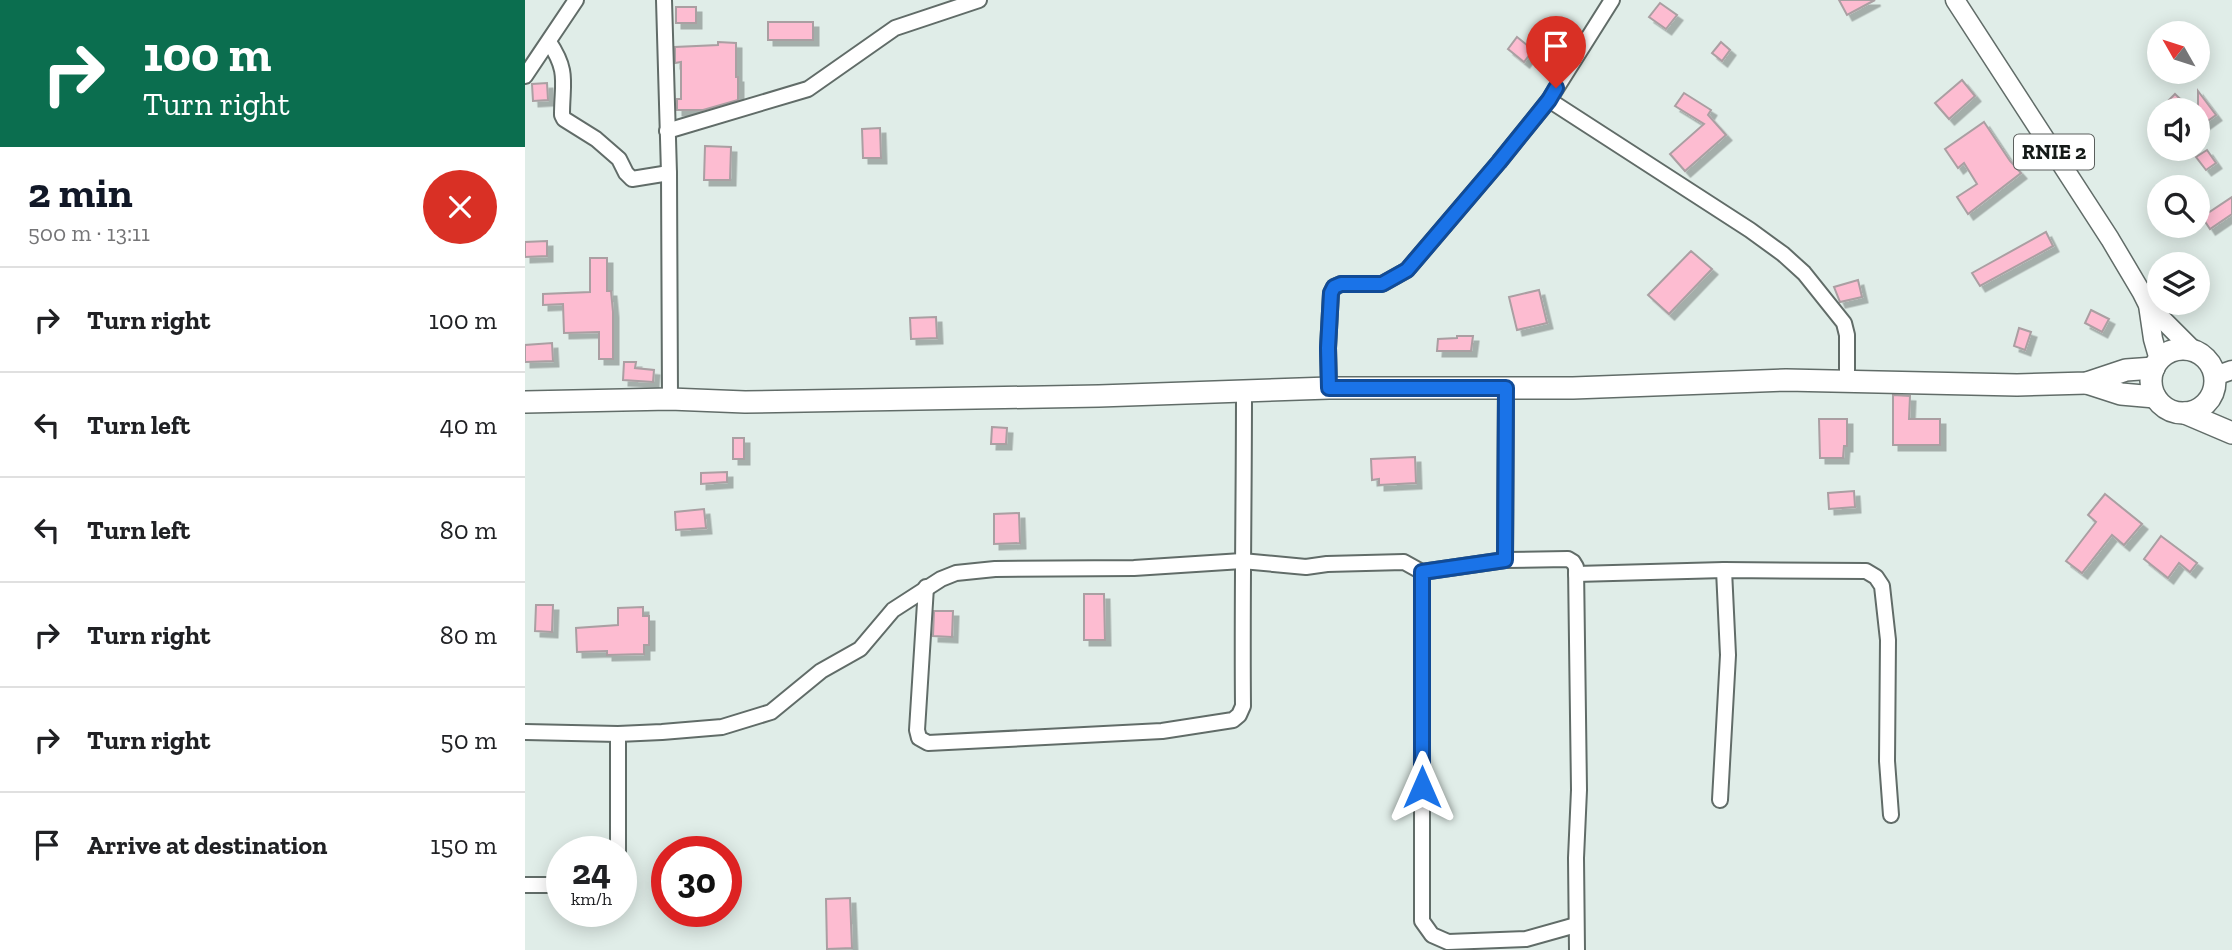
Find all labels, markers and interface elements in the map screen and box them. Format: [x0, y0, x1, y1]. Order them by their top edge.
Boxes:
pin [1526, 16, 1586, 88]
north arrow [2147, 21, 2210, 84]
map controls [2147, 21, 2210, 315]
text: 100 m [143, 25, 271, 84]
icon: arrive [1537, 27, 1575, 65]
icon: right [28, 28, 119, 119]
text: Turn right [143, 85, 290, 123]
button: sound [2147, 98, 2210, 161]
road number: RNIE 2 [2014, 134, 2094, 170]
text: 2 min [28, 167, 133, 218]
button: close [423, 170, 497, 244]
button: search [2147, 175, 2210, 238]
text: 500 m · 13:11 [28, 219, 150, 247]
button: layers [2147, 252, 2210, 315]
icon: right [28, 301, 66, 339]
text: Turn right [87, 304, 210, 336]
text: 100 m [429, 304, 497, 336]
icon: left [28, 406, 66, 444]
text: Turn left [87, 409, 190, 441]
text: 40 m [440, 409, 497, 441]
icon: left [28, 511, 66, 549]
text: Turn left [87, 514, 190, 546]
text: 80 m [440, 514, 497, 546]
icon: right [28, 616, 66, 654]
text: Turn right [87, 619, 210, 651]
text: 80 m [440, 619, 497, 651]
icon: right [28, 721, 66, 759]
text: Turn right [87, 724, 210, 756]
text: 50 m [440, 724, 497, 756]
position arrow [1385, 750, 1459, 824]
icon: arrive [28, 826, 66, 864]
text: Arrive at destination [87, 829, 327, 861]
text: 150 m [430, 829, 497, 861]
speed limit sign: 30 [651, 836, 742, 927]
text: 24 [572, 851, 611, 893]
text: km/h [571, 888, 612, 910]

